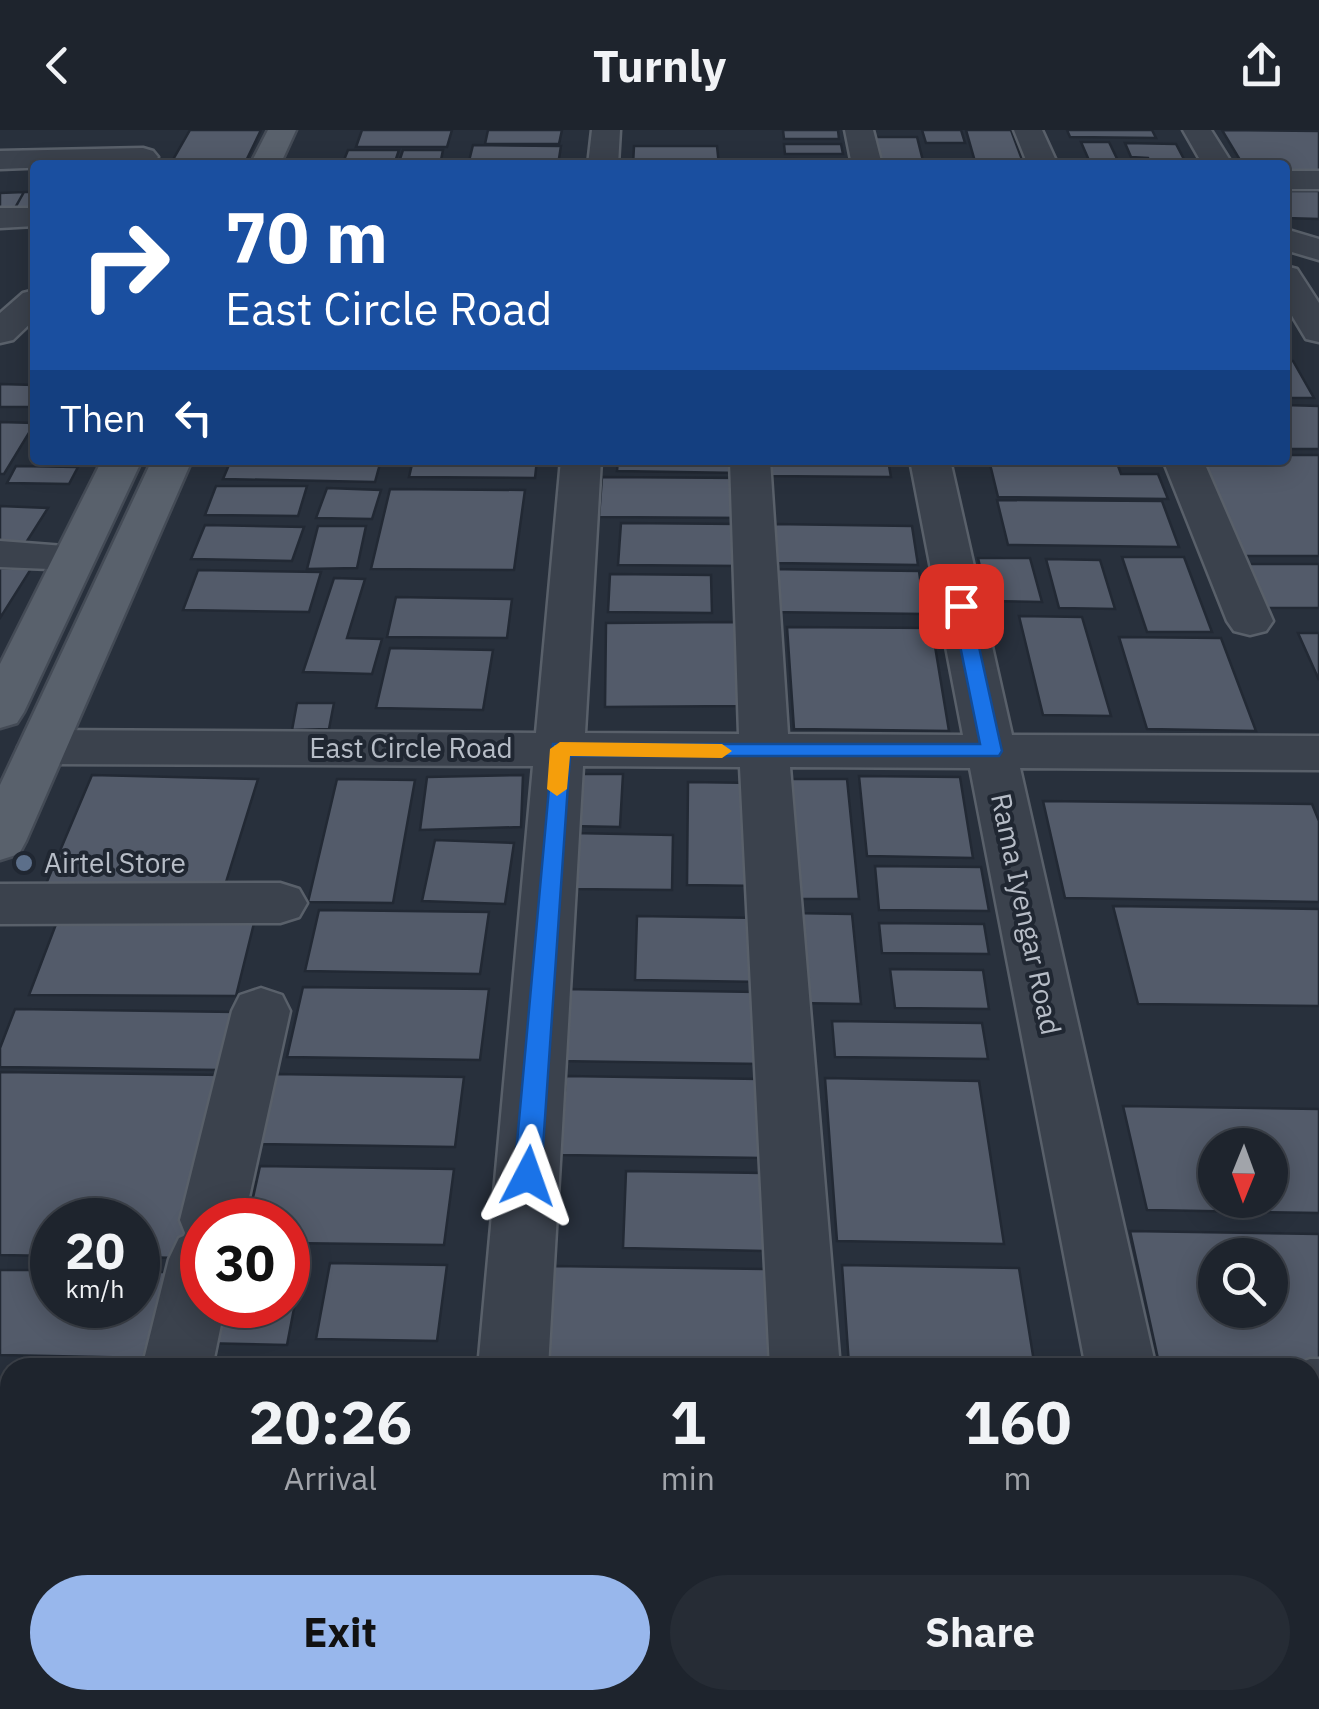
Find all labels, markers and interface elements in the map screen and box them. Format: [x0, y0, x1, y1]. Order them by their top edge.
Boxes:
text: Turnly [593, 36, 726, 94]
icon: back [30, 38, 85, 93]
icon: share [1234, 38, 1289, 93]
text: 70 m [225, 191, 388, 282]
icon: right [60, 200, 190, 330]
text: East Circle Road [225, 279, 552, 337]
icon: left [166, 390, 221, 445]
text: Then [60, 393, 146, 442]
pin [919, 564, 1004, 649]
icon: arrive [934, 579, 989, 634]
street label: East Circle Road [309, 729, 513, 766]
street label: Rama Iyengar Road [983, 790, 1070, 1038]
place label: Airtel Store [44, 844, 186, 881]
marker: Airtel Store [13, 852, 35, 874]
position arrow [476, 1124, 580, 1228]
north arrow [1198, 1128, 1288, 1218]
map controls [1198, 1128, 1288, 1328]
speed limit sign: 30 [180, 1198, 310, 1328]
text: 20 [65, 1218, 125, 1283]
button: search [1198, 1238, 1288, 1328]
text: km/h [66, 1272, 124, 1305]
text: 20:26 [249, 1382, 412, 1461]
text: 1 [670, 1382, 706, 1461]
text: 160 [963, 1382, 1071, 1461]
text: Arrival [284, 1457, 377, 1499]
text: min [661, 1457, 715, 1499]
text: m [1004, 1457, 1031, 1499]
button: Exit [30, 1575, 650, 1690]
button: Share [670, 1575, 1290, 1690]

